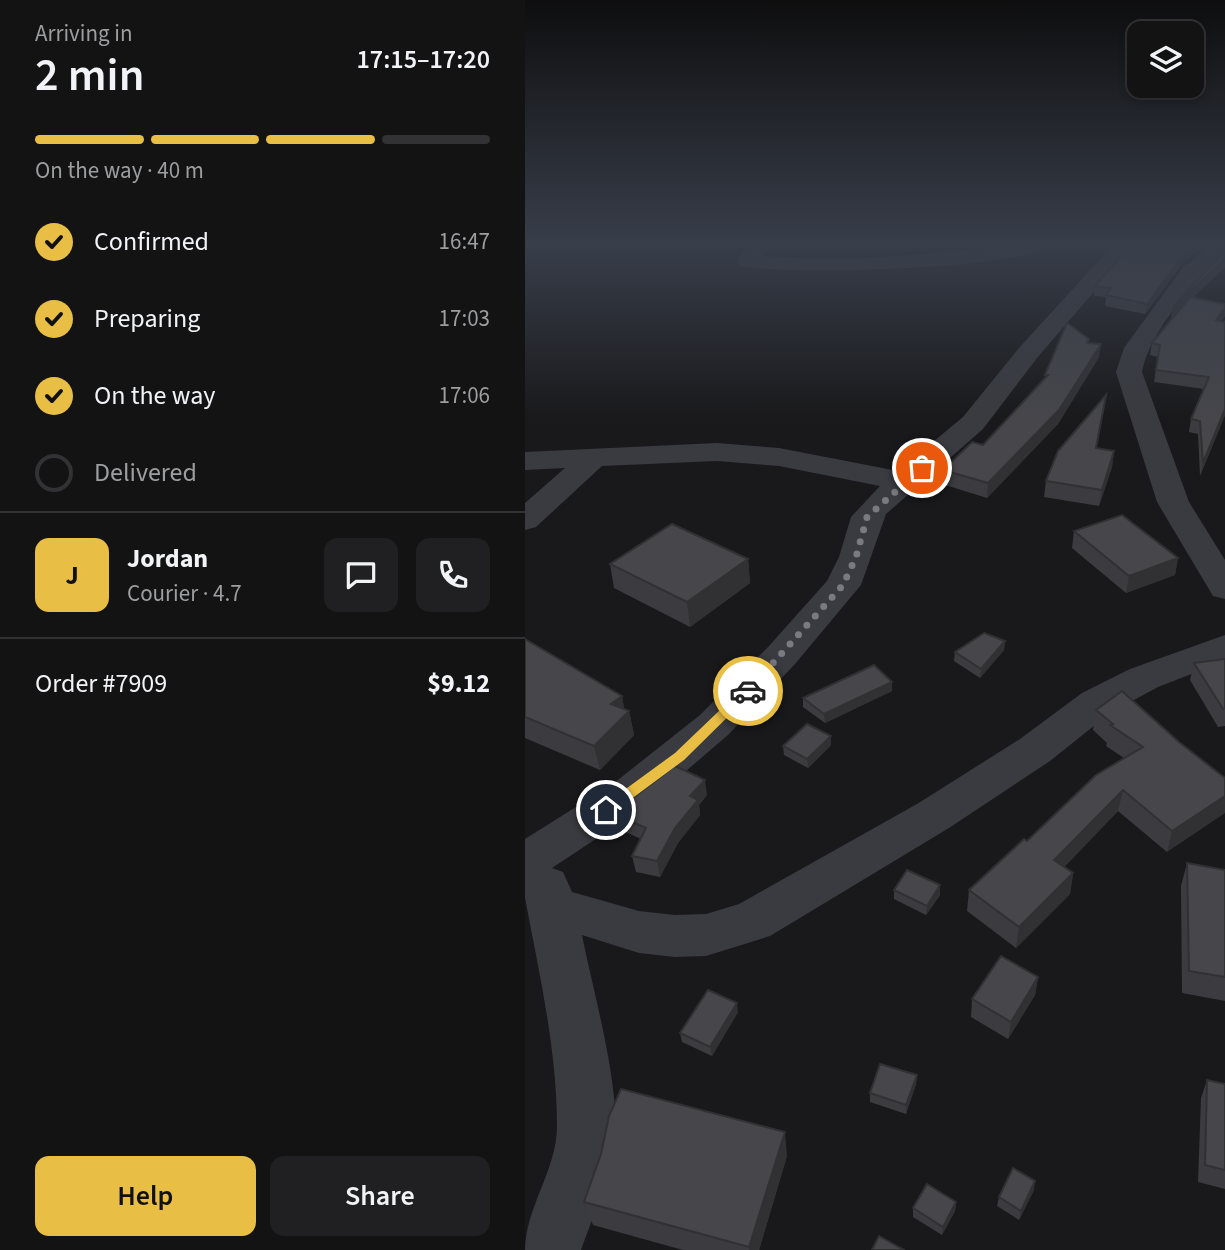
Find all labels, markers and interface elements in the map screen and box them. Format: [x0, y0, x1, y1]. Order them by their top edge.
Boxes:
text: Arriving in [35, 17, 133, 50]
map controls [1127, 21, 1204, 98]
button: layers [1127, 21, 1204, 98]
text: 17:15–17:20 [357, 41, 490, 78]
text: 2 min [35, 43, 144, 108]
text: On the way · 40 m [35, 154, 204, 187]
icon: check [35, 223, 73, 261]
text: Confirmed [94, 223, 209, 260]
text: 16:47 [439, 225, 490, 258]
icon: check [35, 300, 73, 338]
text: Preparing [94, 300, 200, 337]
text: 17:03 [439, 302, 490, 335]
icon: check [35, 377, 73, 415]
text: On the way [94, 377, 215, 414]
text: 17:06 [439, 379, 490, 412]
pin [892, 438, 952, 498]
icon: bag [903, 449, 941, 487]
text: Delivered [94, 454, 197, 491]
button: chat [324, 538, 398, 612]
button: phone [416, 538, 490, 612]
text: Jordan [127, 540, 208, 577]
text: J [65, 557, 79, 594]
text: Courier · 4.7 [127, 577, 242, 610]
courier [713, 656, 783, 726]
text: Order #7909 [35, 665, 167, 702]
text: $9.12 [427, 665, 490, 702]
icon: car [729, 672, 767, 710]
pin [576, 780, 636, 840]
icon: home [587, 791, 625, 829]
button: Help [35, 1156, 256, 1236]
button: Share [270, 1156, 490, 1236]

